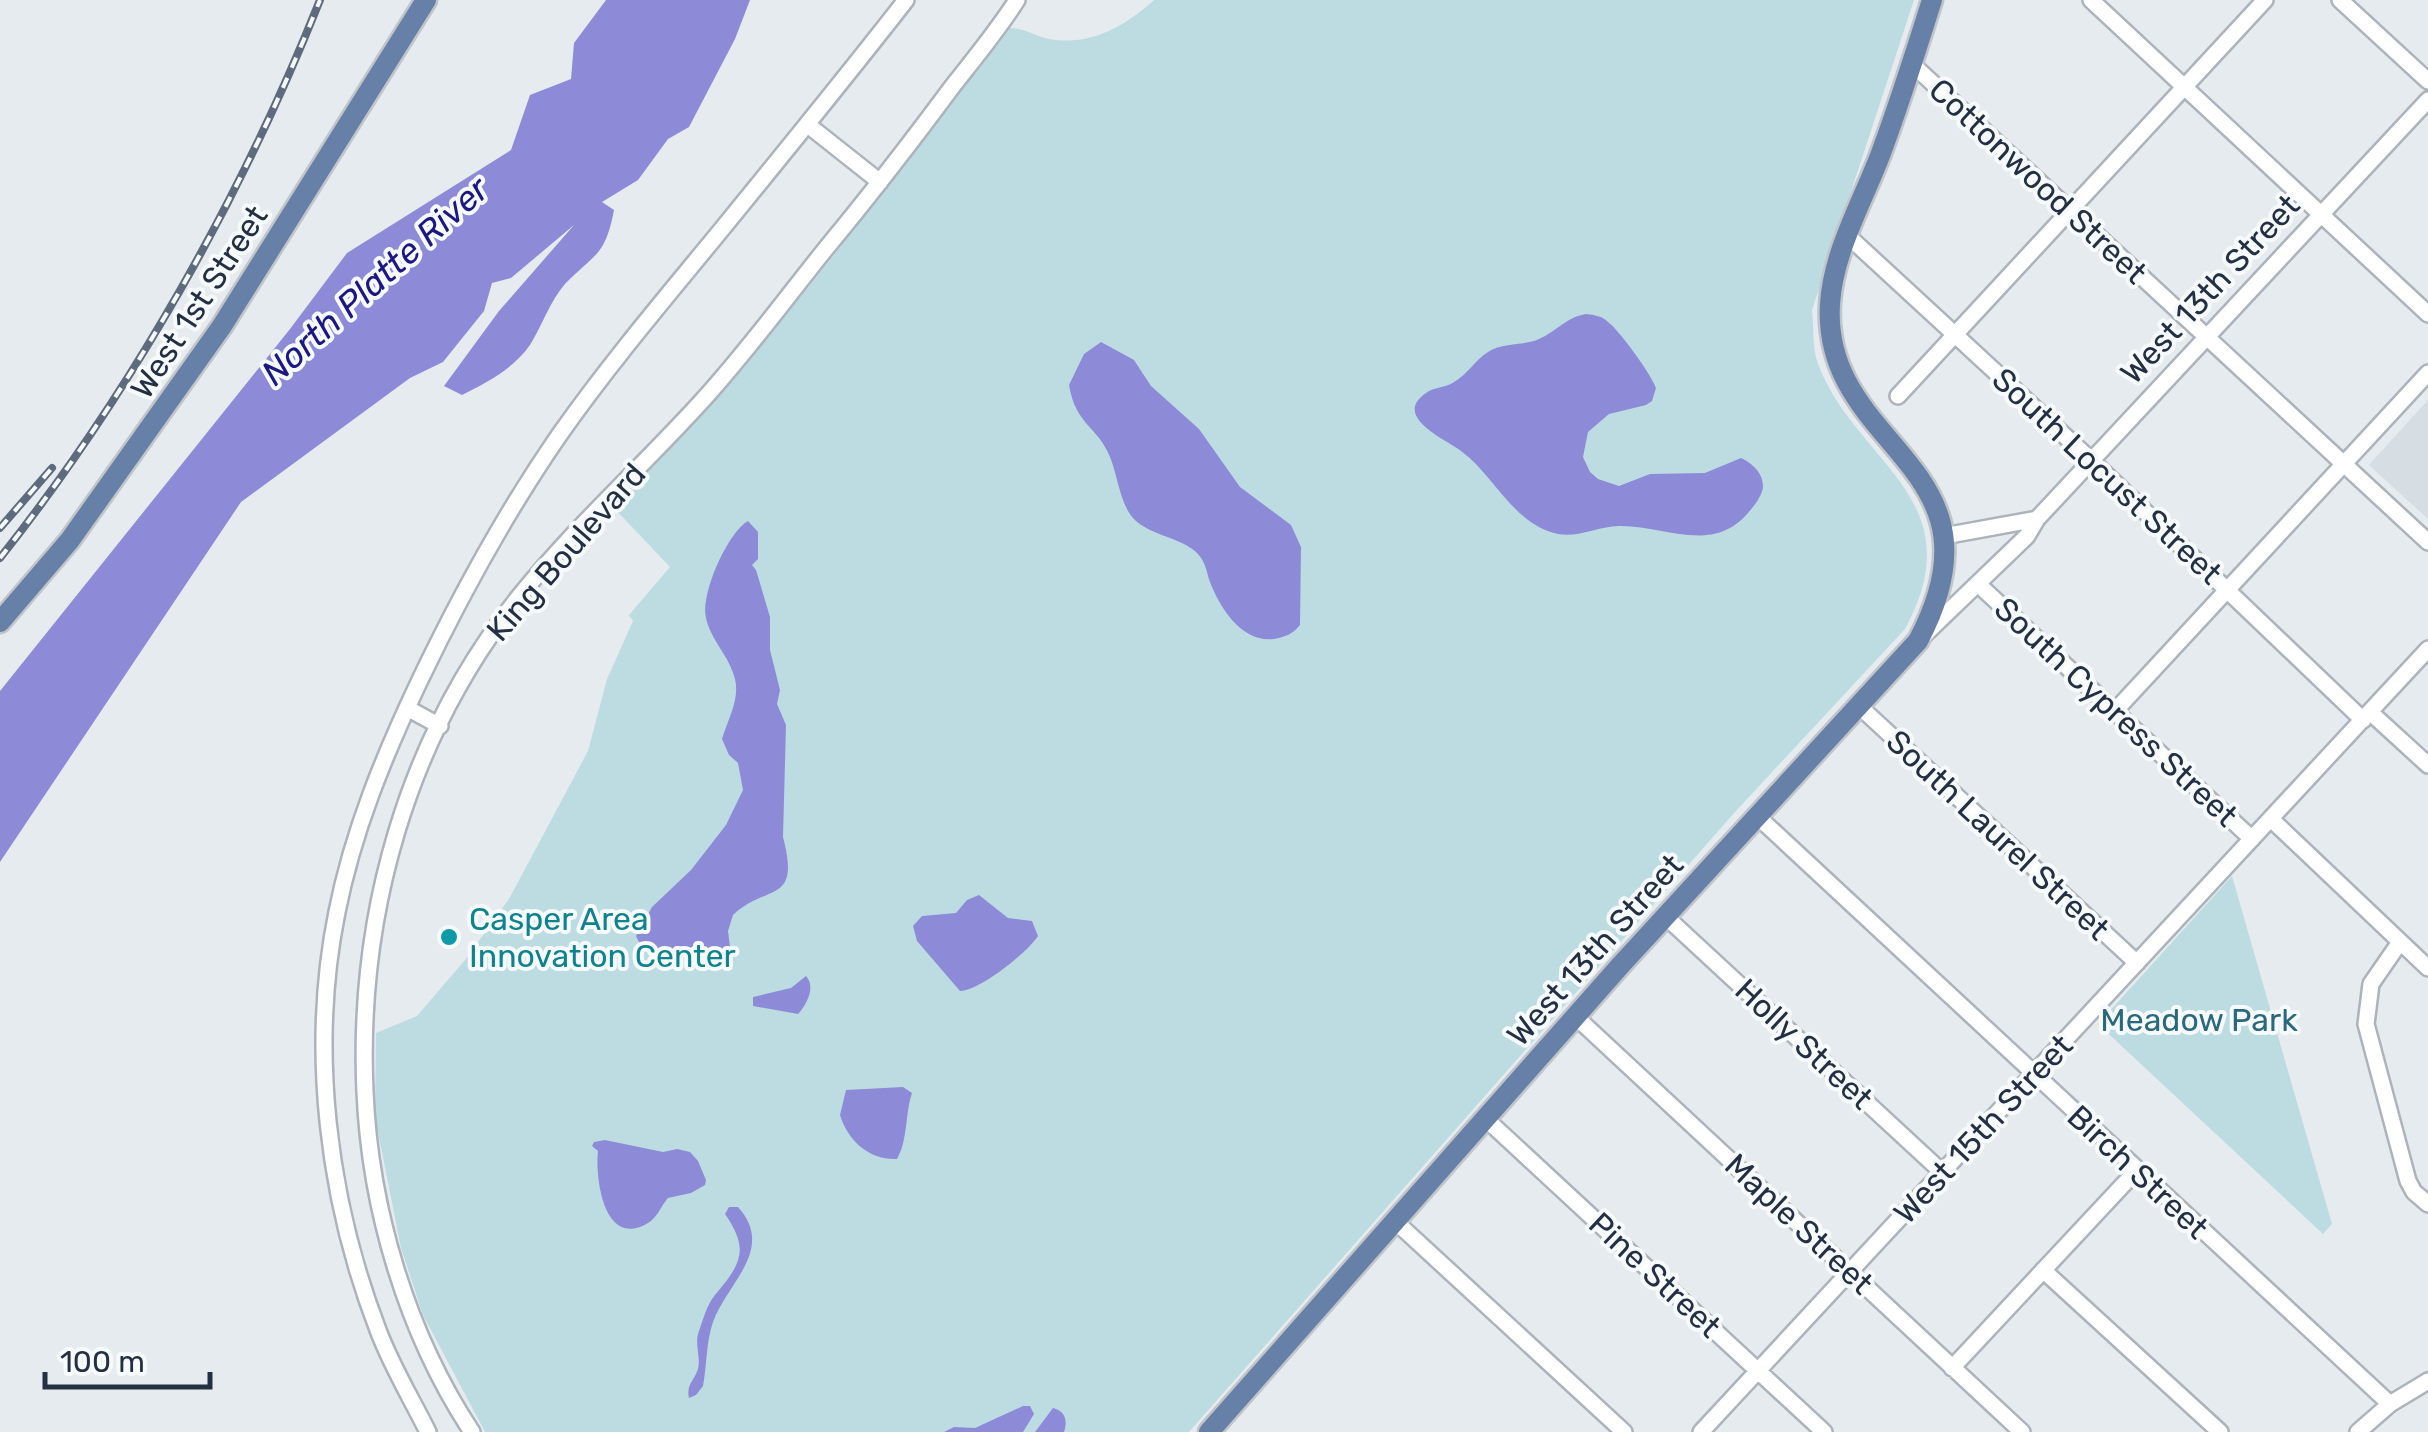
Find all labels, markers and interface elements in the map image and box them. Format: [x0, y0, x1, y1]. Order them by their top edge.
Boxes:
street label: Cottonwood Street [1921, 70, 2155, 292]
water label: North Platte River [253, 167, 498, 394]
street label: West 13th Street [2113, 187, 2307, 391]
street label: West 1st Street [123, 198, 275, 406]
street label: South Locust Street [1985, 360, 2229, 592]
street label: King Boulevard [478, 455, 654, 649]
street label: South Cypress Street [1987, 590, 2245, 834]
street label: South Laurel Street [1879, 722, 2117, 948]
street label: West 13th Street [1499, 846, 1691, 1054]
place label: Casper Area Innovation Center [469, 900, 736, 975]
marker: Casper Area Innovation Center [438, 926, 460, 948]
street label: Holly Street [1727, 971, 1881, 1117]
park label: Meadow Park [2100, 1001, 2298, 1039]
street label: West 15th Street [1886, 1027, 2080, 1231]
street label: Birch Street [2060, 1097, 2216, 1247]
street label: Maple Street [1717, 1146, 1881, 1302]
street label: Pine Street [1581, 1205, 1729, 1345]
scale bar [45, 1327, 210, 1389]
text: 100 m [60, 1344, 145, 1380]

